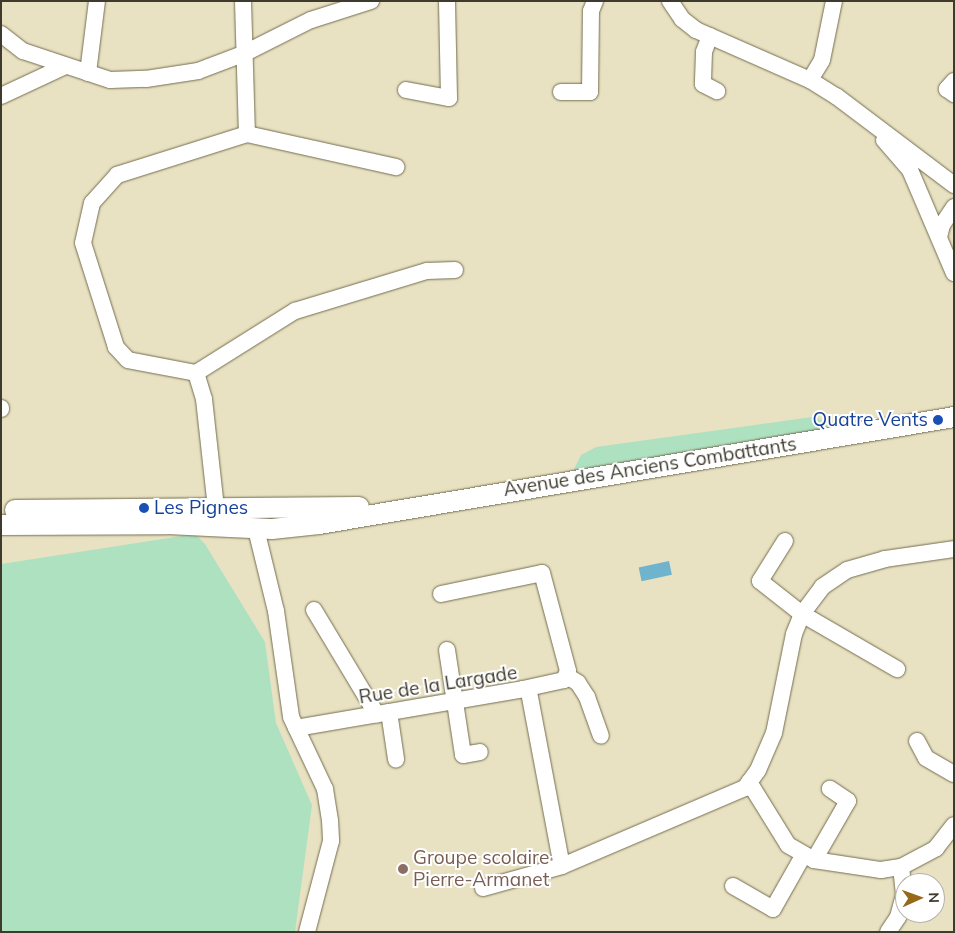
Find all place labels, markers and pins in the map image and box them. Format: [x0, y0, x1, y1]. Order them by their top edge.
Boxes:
place label: Quatre Vents [813, 409, 928, 431]
marker: Quatre Vents [932, 414, 944, 426]
place label: Les Pignes [154, 497, 248, 519]
marker: Les Pignes [138, 502, 150, 514]
place label: Groupe scolaire Pierre-Armanet [413, 847, 549, 891]
marker: Groupe scolaire Pierre-Armanet [397, 863, 409, 875]

